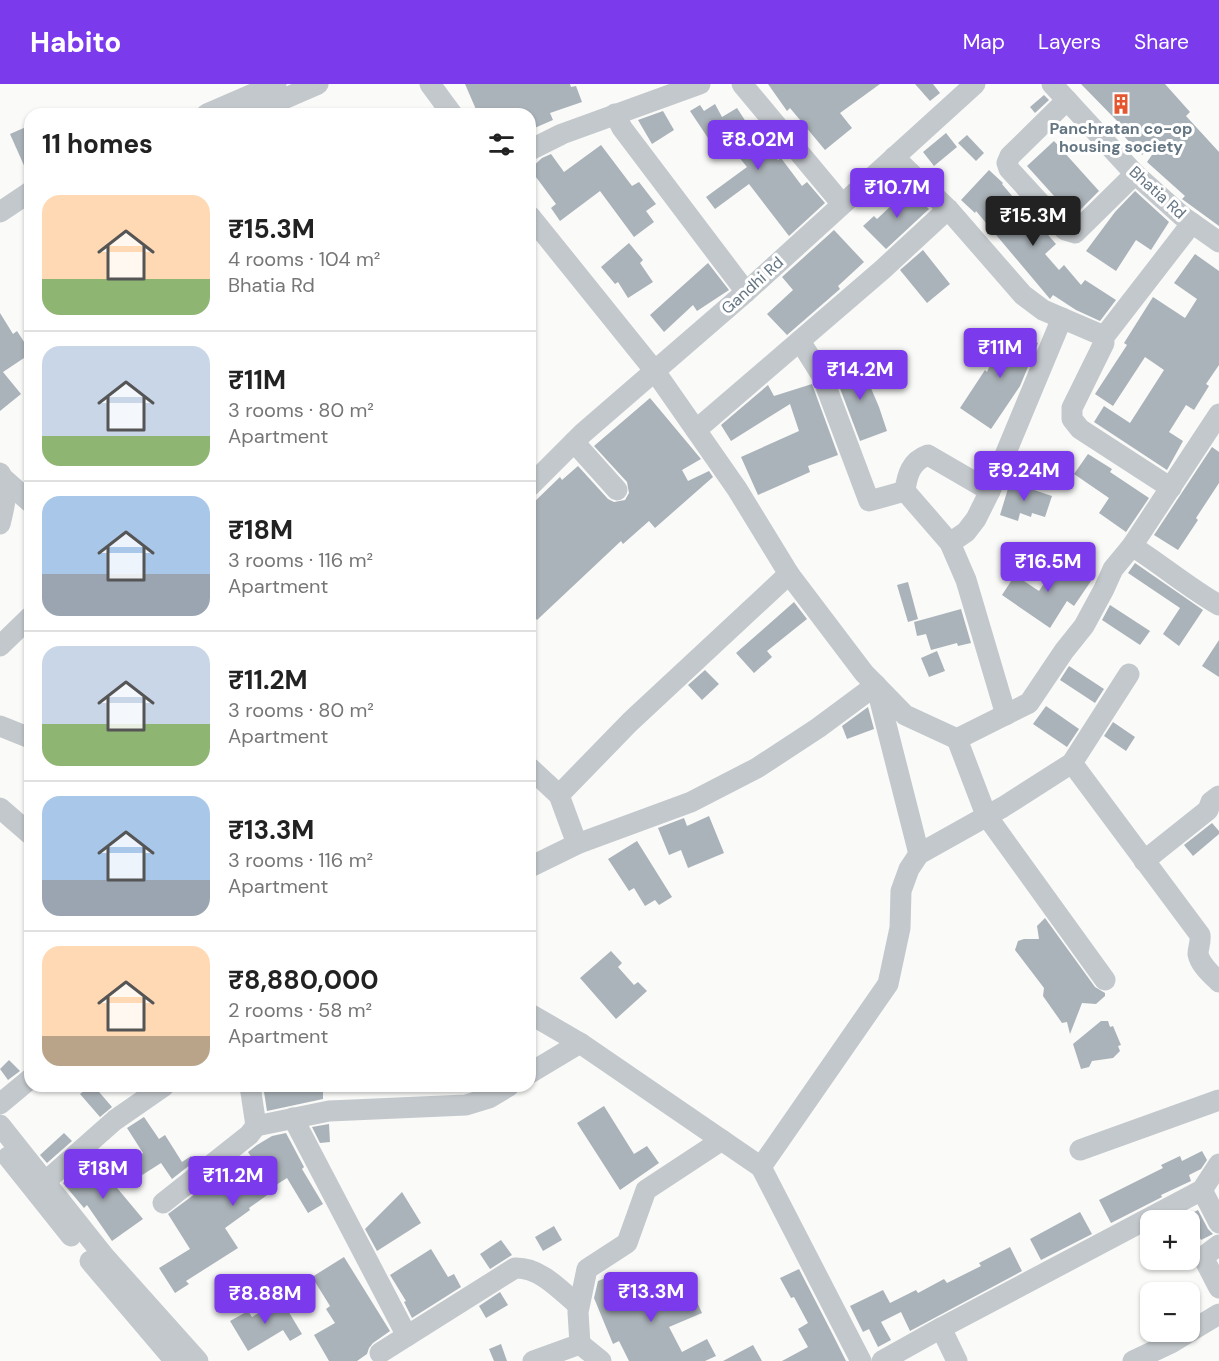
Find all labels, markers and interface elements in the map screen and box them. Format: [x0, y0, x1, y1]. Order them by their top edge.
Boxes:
text: Habito [30, 24, 121, 61]
text: Map [963, 28, 1005, 56]
text: Layers [1038, 28, 1101, 56]
text: Share [1134, 28, 1189, 56]
building icon: Panchratan co-op housing society [1109, 92, 1133, 116]
place label: Panchratan co-op housing society [1050, 118, 1192, 157]
pin: ₹8.02M [709, 120, 807, 171]
text: ₹8.02M [722, 126, 794, 152]
text: 11 homes [42, 127, 153, 161]
icon: filters [485, 128, 518, 161]
street label: Bhatia Rd [1125, 161, 1191, 223]
pin: ₹10.7M [848, 168, 946, 219]
text: ₹10.7M [864, 174, 930, 200]
pin: ₹15.3M [984, 196, 1082, 247]
text: ₹15.3M [1000, 202, 1066, 228]
text: ₹15.3M [228, 212, 315, 246]
icon: home [90, 219, 162, 291]
text: 4 rooms · 104 m² [228, 246, 380, 272]
street label: Gandhi Rd [717, 252, 788, 319]
text: Bhatia Rd [228, 272, 315, 298]
pin: ₹11M [964, 328, 1036, 379]
text: ₹11M [978, 334, 1022, 360]
pin: ₹14.2M [811, 350, 909, 401]
text: ₹14.2M [827, 356, 893, 382]
text: ₹11M [228, 363, 286, 397]
icon: home [90, 370, 162, 442]
text: 3 rooms · 80 m² [228, 397, 374, 423]
text: Apartment [228, 423, 328, 449]
pin: ₹9.24M [975, 451, 1073, 502]
text: ₹9.24M [988, 457, 1060, 483]
text: ₹18M [228, 513, 293, 547]
icon: home [90, 520, 162, 592]
pin: ₹16.5M [999, 542, 1097, 593]
text: 3 rooms · 116 m² [228, 547, 373, 573]
text: ₹16.5M [1015, 548, 1081, 574]
text: Apartment [228, 573, 328, 599]
text: ₹11.2M [228, 663, 308, 697]
icon: home [90, 670, 162, 742]
text: 3 rooms · 80 m² [228, 697, 374, 723]
text: Apartment [228, 723, 328, 749]
text: ₹13.3M [228, 813, 314, 847]
icon: home [90, 820, 162, 892]
text: 3 rooms · 116 m² [228, 847, 373, 873]
text: Apartment [228, 873, 328, 899]
text: ₹8,880,000 [228, 963, 379, 997]
icon: home [90, 970, 162, 1042]
text: 2 rooms · 58 m² [228, 997, 372, 1023]
text: Apartment [228, 1023, 328, 1049]
pin: ₹18M [67, 1149, 139, 1200]
text: ₹18M [78, 1155, 128, 1181]
pin: ₹11.2M [184, 1156, 282, 1207]
text: ₹11.2M [202, 1162, 264, 1188]
map controls [1140, 1210, 1200, 1342]
button: + [1140, 1210, 1200, 1270]
pin: ₹13.3M [602, 1272, 700, 1323]
pin: ₹8.88M [216, 1274, 314, 1325]
text: ₹13.3M [618, 1278, 684, 1304]
text: ₹8.88M [228, 1280, 302, 1306]
button: − [1140, 1282, 1200, 1342]

